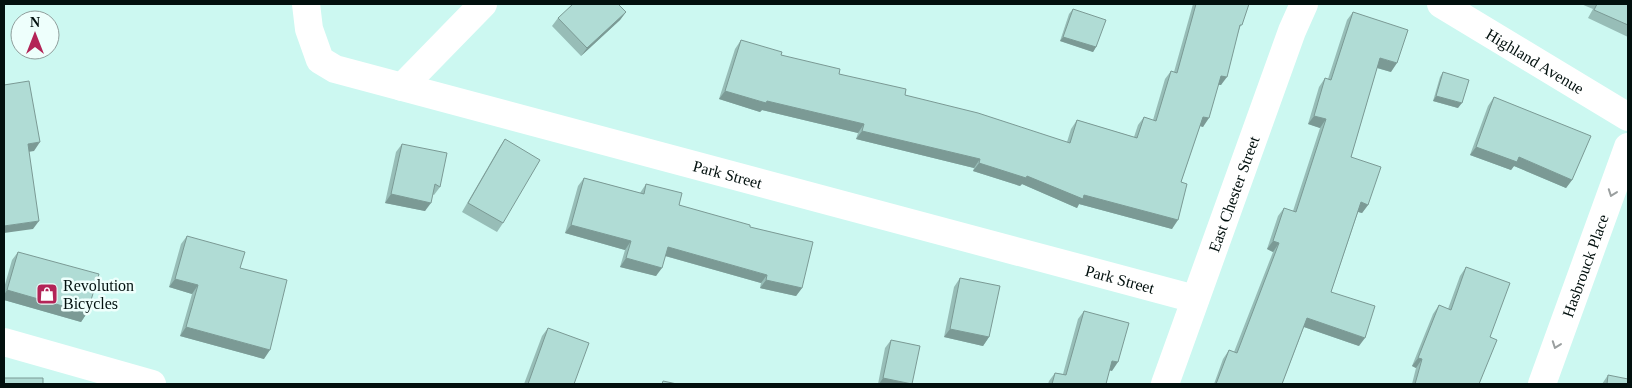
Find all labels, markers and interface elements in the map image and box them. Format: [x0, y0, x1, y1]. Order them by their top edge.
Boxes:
north arrow [10, 10, 60, 60]
text: N [30, 15, 40, 30]
street label: Highland Avenue [1483, 25, 1587, 97]
street label: East Chester Street [1205, 133, 1263, 254]
street label: Park Street [691, 157, 764, 192]
one-way arrow [1608, 188, 1618, 196]
street label: Hasbrouck Place [1559, 212, 1612, 319]
street label: Park Street [1083, 262, 1157, 297]
place label: Revolution Bicycles [63, 277, 134, 313]
shop icon: Revolution Bicycles [35, 282, 59, 306]
one-way arrow [1552, 341, 1562, 349]

